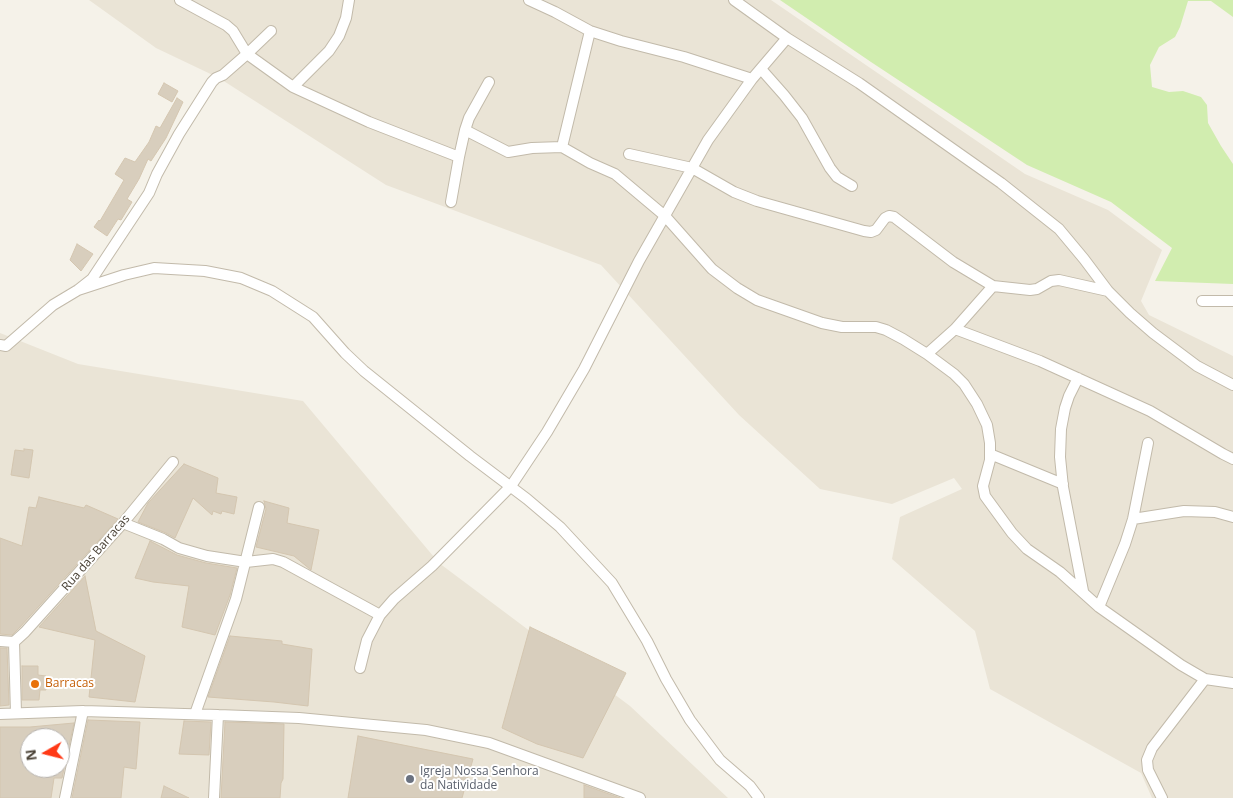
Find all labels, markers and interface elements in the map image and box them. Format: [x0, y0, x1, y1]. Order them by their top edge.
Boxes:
street label: Rua das Barracas [59, 512, 133, 594]
place label: Barracas [45, 677, 94, 691]
marker: Barracas [29, 678, 41, 690]
north arrow [20, 728, 70, 778]
text: N [20, 748, 41, 762]
place label: Igreja Nossa Senhora da Natividade [420, 765, 539, 793]
marker: Igreja Nossa Senhora da Natividade [404, 773, 416, 785]

